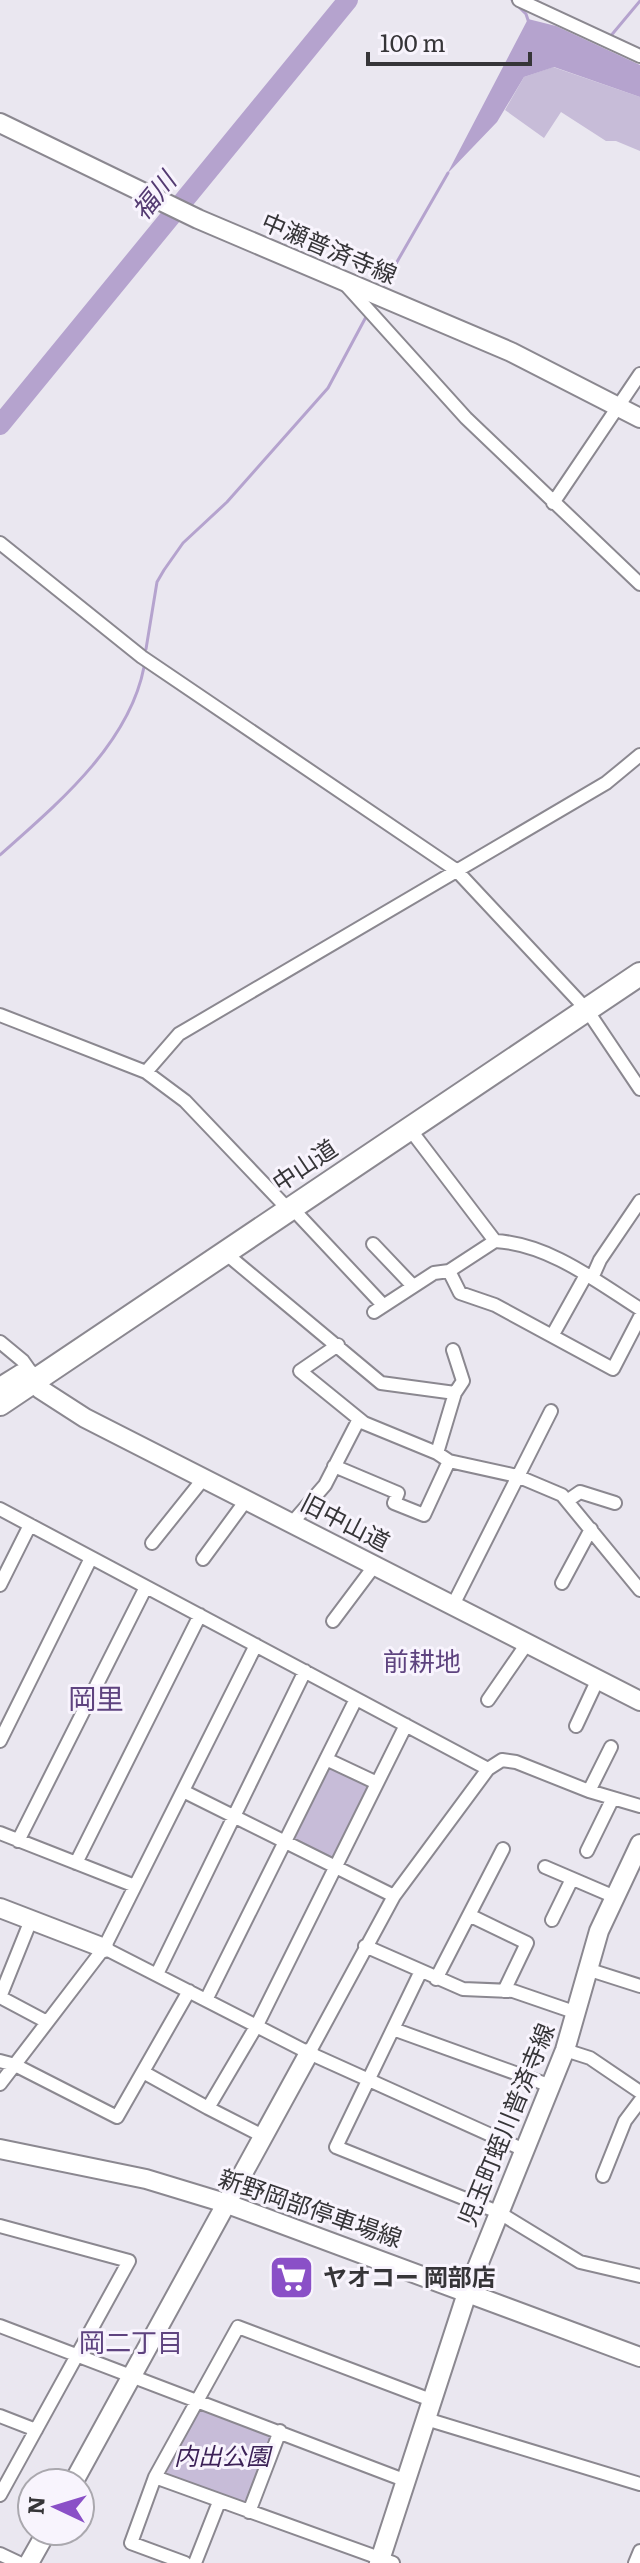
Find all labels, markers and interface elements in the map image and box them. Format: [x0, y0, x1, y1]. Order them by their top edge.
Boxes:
scale bar [368, 16, 530, 66]
text: 100 m [380, 24, 446, 59]
water label: 福川 [121, 160, 185, 227]
street label: 中瀬普済寺線 [257, 202, 403, 291]
street label: 中山道 [264, 1129, 343, 1199]
street label: 旧中山道 [295, 1483, 397, 1558]
district label: 前耕地 [383, 1640, 461, 1679]
district label: 岡里 [68, 1676, 124, 1718]
street label: 児玉町蛭川普済寺線 [448, 2017, 561, 2231]
street label: 新野岡部停車場線 [214, 2159, 407, 2254]
supermarket icon: ヤオコー 岡部店 [268, 2254, 316, 2302]
place label: ヤオコー 岡部店 [323, 2258, 496, 2293]
district label: 岡二丁目 [79, 2321, 183, 2360]
park label: 内出公園 [174, 2437, 273, 2472]
north arrow [16, 2467, 96, 2547]
text: N [17, 2495, 52, 2516]

